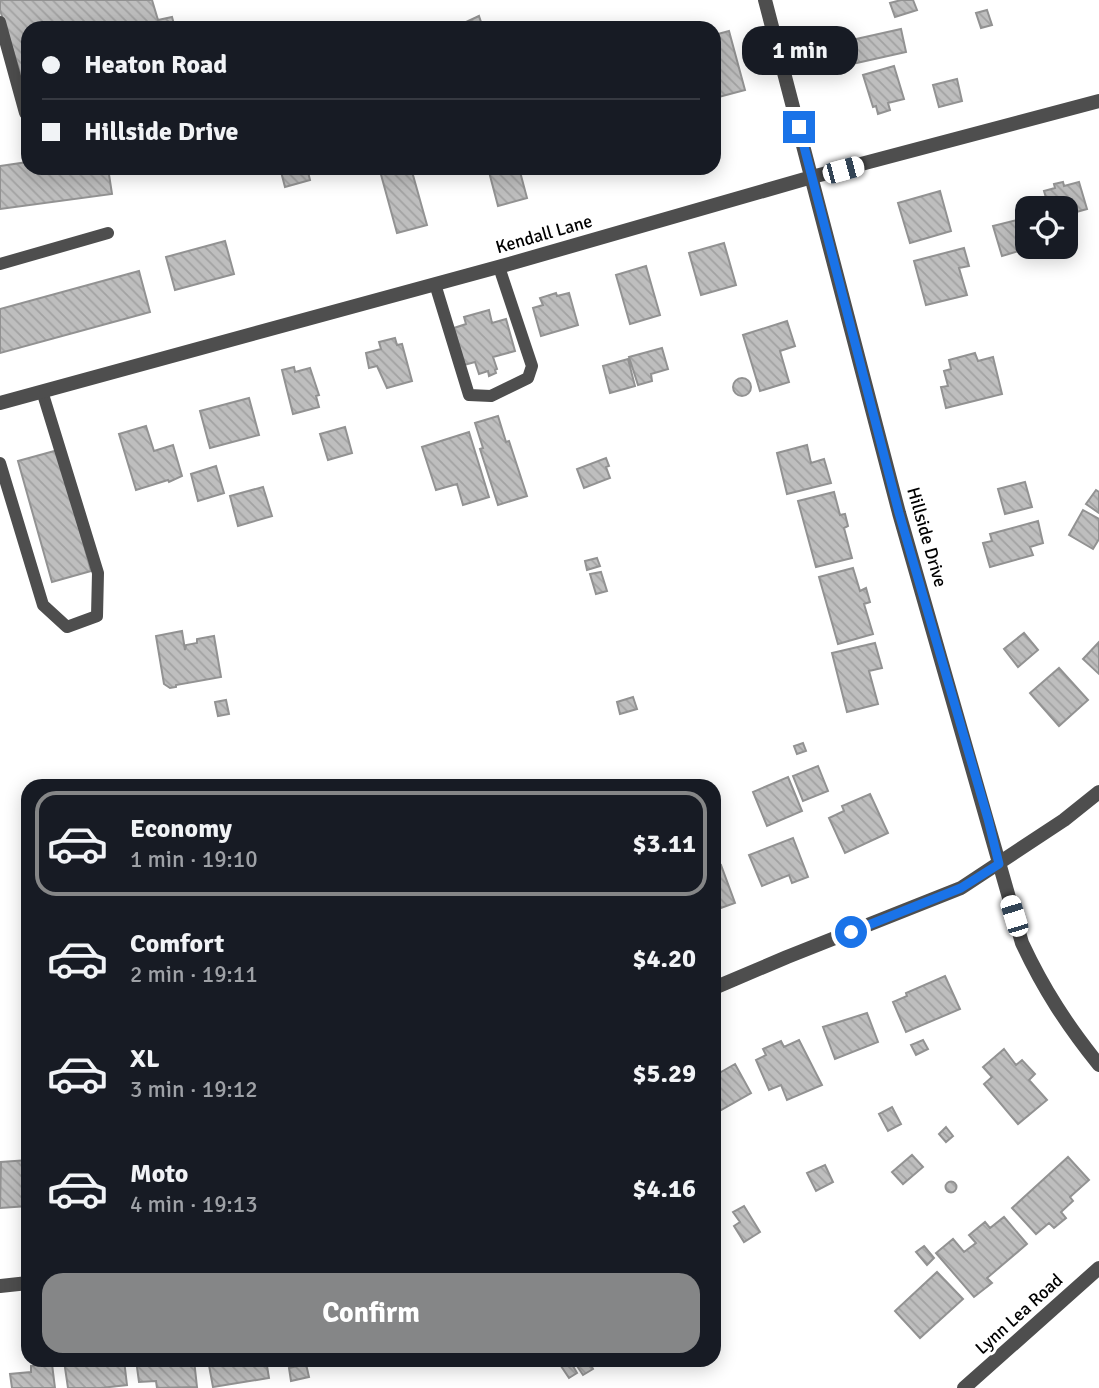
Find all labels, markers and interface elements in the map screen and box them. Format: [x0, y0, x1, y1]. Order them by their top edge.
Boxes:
callout: 1 min [741, 25, 857, 74]
text: 1 min [772, 36, 828, 65]
text: Heaton Road [84, 49, 227, 81]
route end [783, 111, 815, 143]
text: Hillside Drive [84, 116, 239, 148]
car [820, 154, 867, 186]
map controls [1015, 196, 1078, 259]
button: locate [1015, 196, 1078, 259]
street label: Kendall Lane [493, 210, 595, 258]
street label: Hillside Drive [902, 484, 952, 590]
icon: car [46, 812, 109, 875]
text: Economy [130, 813, 232, 845]
text: $3.11 [632, 828, 696, 860]
text: 1 min · 19:10 [130, 845, 258, 874]
car [998, 893, 1031, 939]
route start [835, 916, 867, 948]
icon: car [46, 927, 109, 990]
text: Comfort [130, 928, 224, 960]
text: $4.20 [632, 943, 696, 975]
text: 2 min · 19:11 [130, 960, 258, 989]
icon: car [46, 1042, 109, 1105]
text: XL [130, 1043, 160, 1075]
text: $5.29 [632, 1058, 696, 1090]
text: 3 min · 19:12 [130, 1075, 258, 1104]
icon: car [46, 1157, 109, 1220]
text: Moto [130, 1158, 188, 1190]
text: $4.16 [632, 1173, 696, 1205]
text: 4 min · 19:13 [130, 1190, 258, 1219]
street label: Lynn Lea Road [971, 1269, 1067, 1359]
button: Confirm [42, 1273, 700, 1353]

